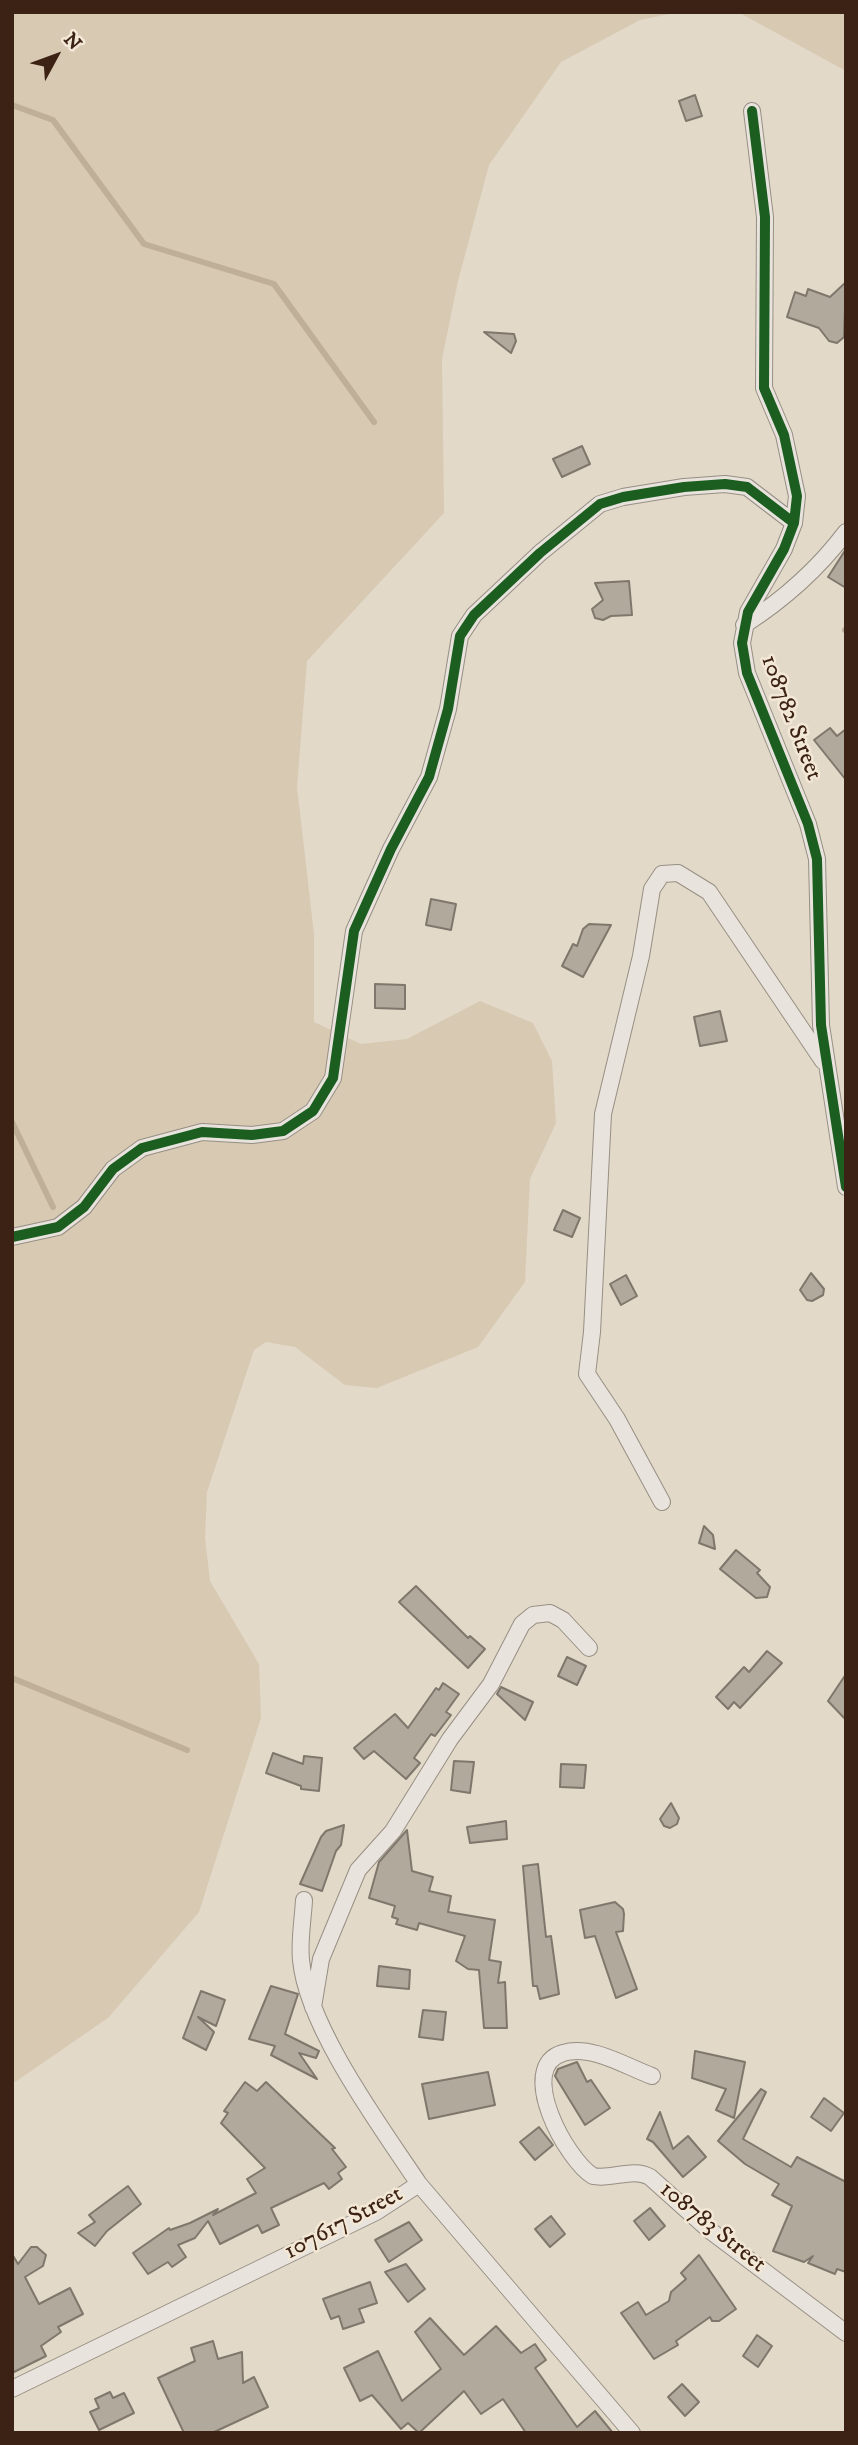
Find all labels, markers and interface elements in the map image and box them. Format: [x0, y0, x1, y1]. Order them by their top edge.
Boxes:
north arrow [21, 21, 91, 91]
text: N [58, 28, 86, 55]
street label: 108782 Street [753, 651, 827, 785]
street label: 108783 Street [653, 2176, 771, 2280]
street label: 107617 Street [280, 2181, 408, 2267]

